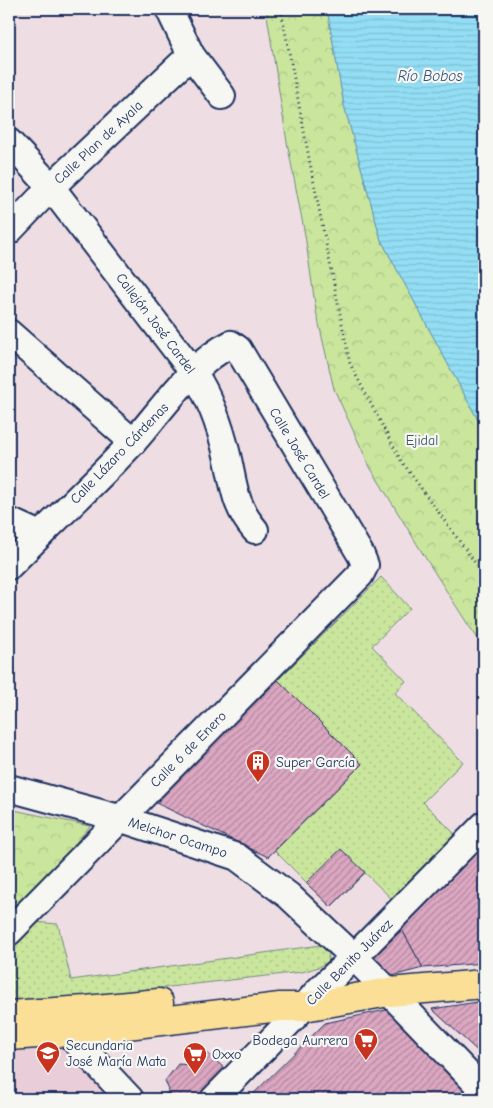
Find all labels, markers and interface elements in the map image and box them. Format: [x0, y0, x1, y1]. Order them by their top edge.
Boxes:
water label: Río Bobos [398, 67, 463, 85]
street label: Calle Plan de Ayala [50, 97, 146, 188]
street label: Callejón José Cardel [112, 270, 199, 377]
street label: Calle Lázaro Cárdenas [67, 399, 172, 508]
street label: Calle José Cardel [266, 405, 333, 502]
park label: Ejidal [406, 432, 438, 449]
street label: Calle 6 de Enero [147, 708, 230, 791]
building icon: Super García [245, 749, 271, 783]
place label: Super García [276, 754, 355, 771]
street label: Melchor Ocampo [126, 813, 230, 861]
street label: Calle Benito Juárez [303, 916, 396, 1009]
supermarket icon: Bodega Aurrera [353, 1027, 379, 1061]
place label: Bodega Aurrera [252, 1032, 348, 1049]
place label: Secundaria José María Mata [66, 1037, 167, 1070]
school or university icon: Secundaria José María Mata [35, 1040, 61, 1074]
supermarket icon: Oxxo [182, 1041, 208, 1075]
place label: Oxxo [212, 1046, 241, 1063]

